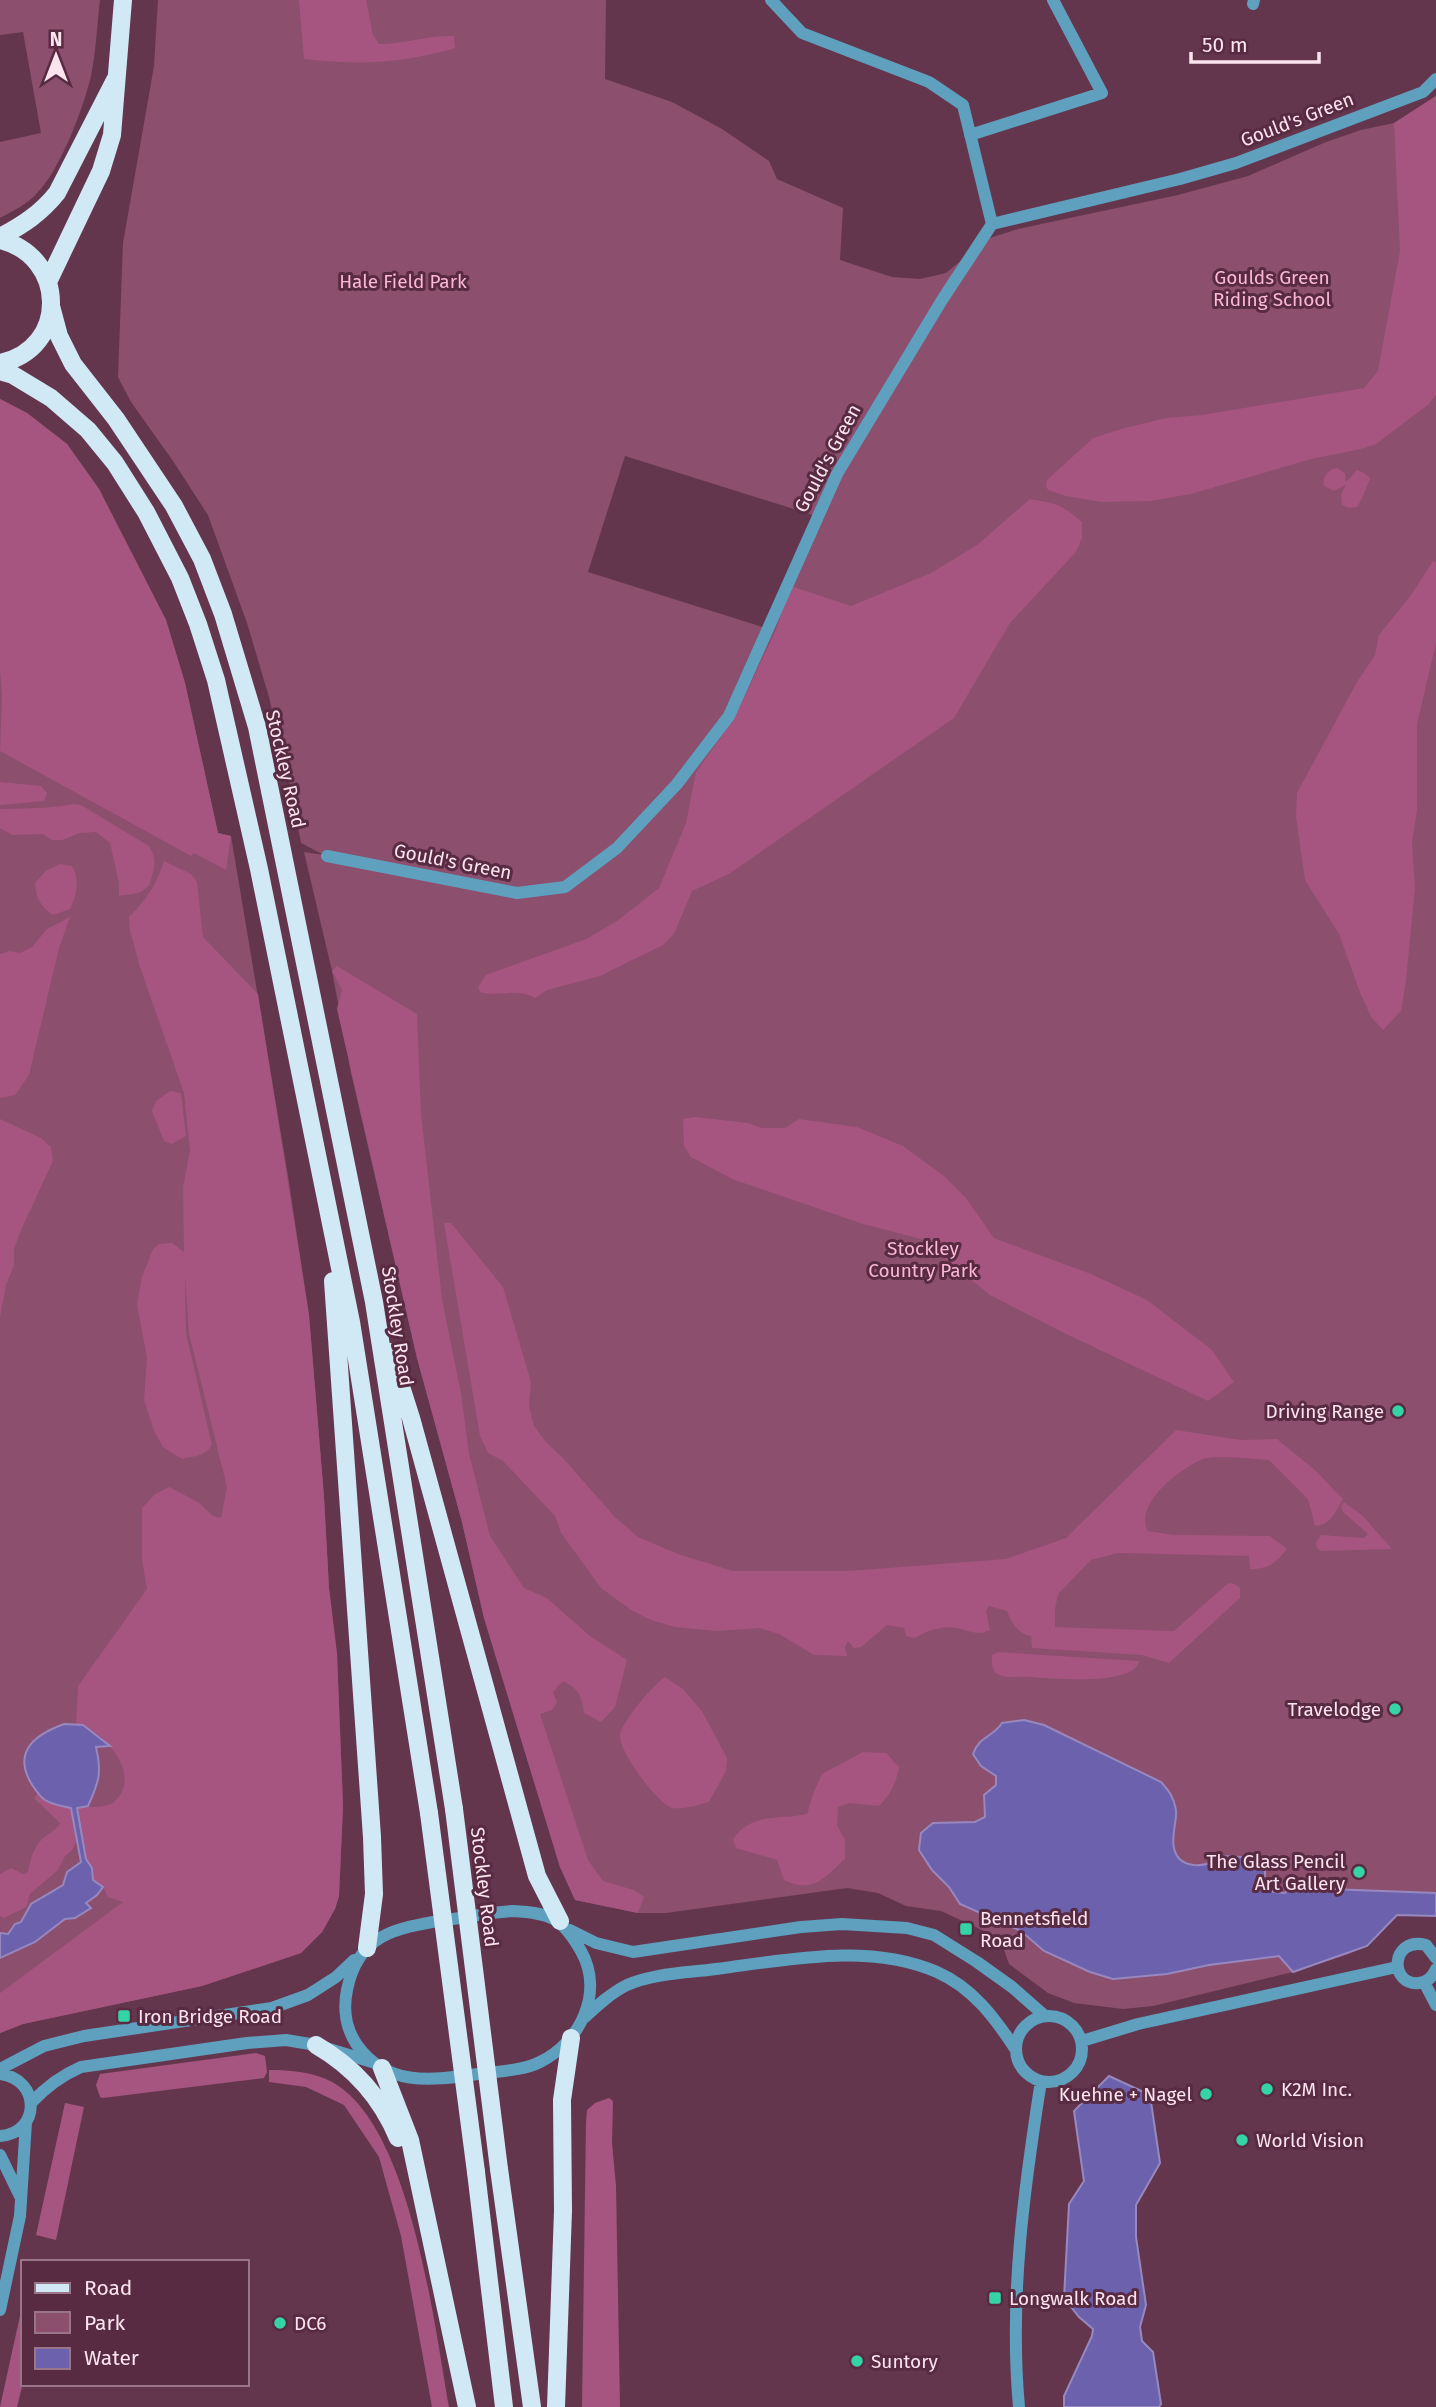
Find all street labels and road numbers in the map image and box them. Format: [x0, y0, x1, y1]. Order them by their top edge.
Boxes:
street label: Gould's Green [1237, 87, 1357, 152]
street label: Gould's Green [789, 400, 866, 516]
street label: Stockley Road [261, 708, 310, 831]
street label: Gould's Green [392, 839, 514, 884]
street label: Stockley Road [377, 1265, 418, 1388]
street label: Stockley Road [466, 1826, 503, 1948]

